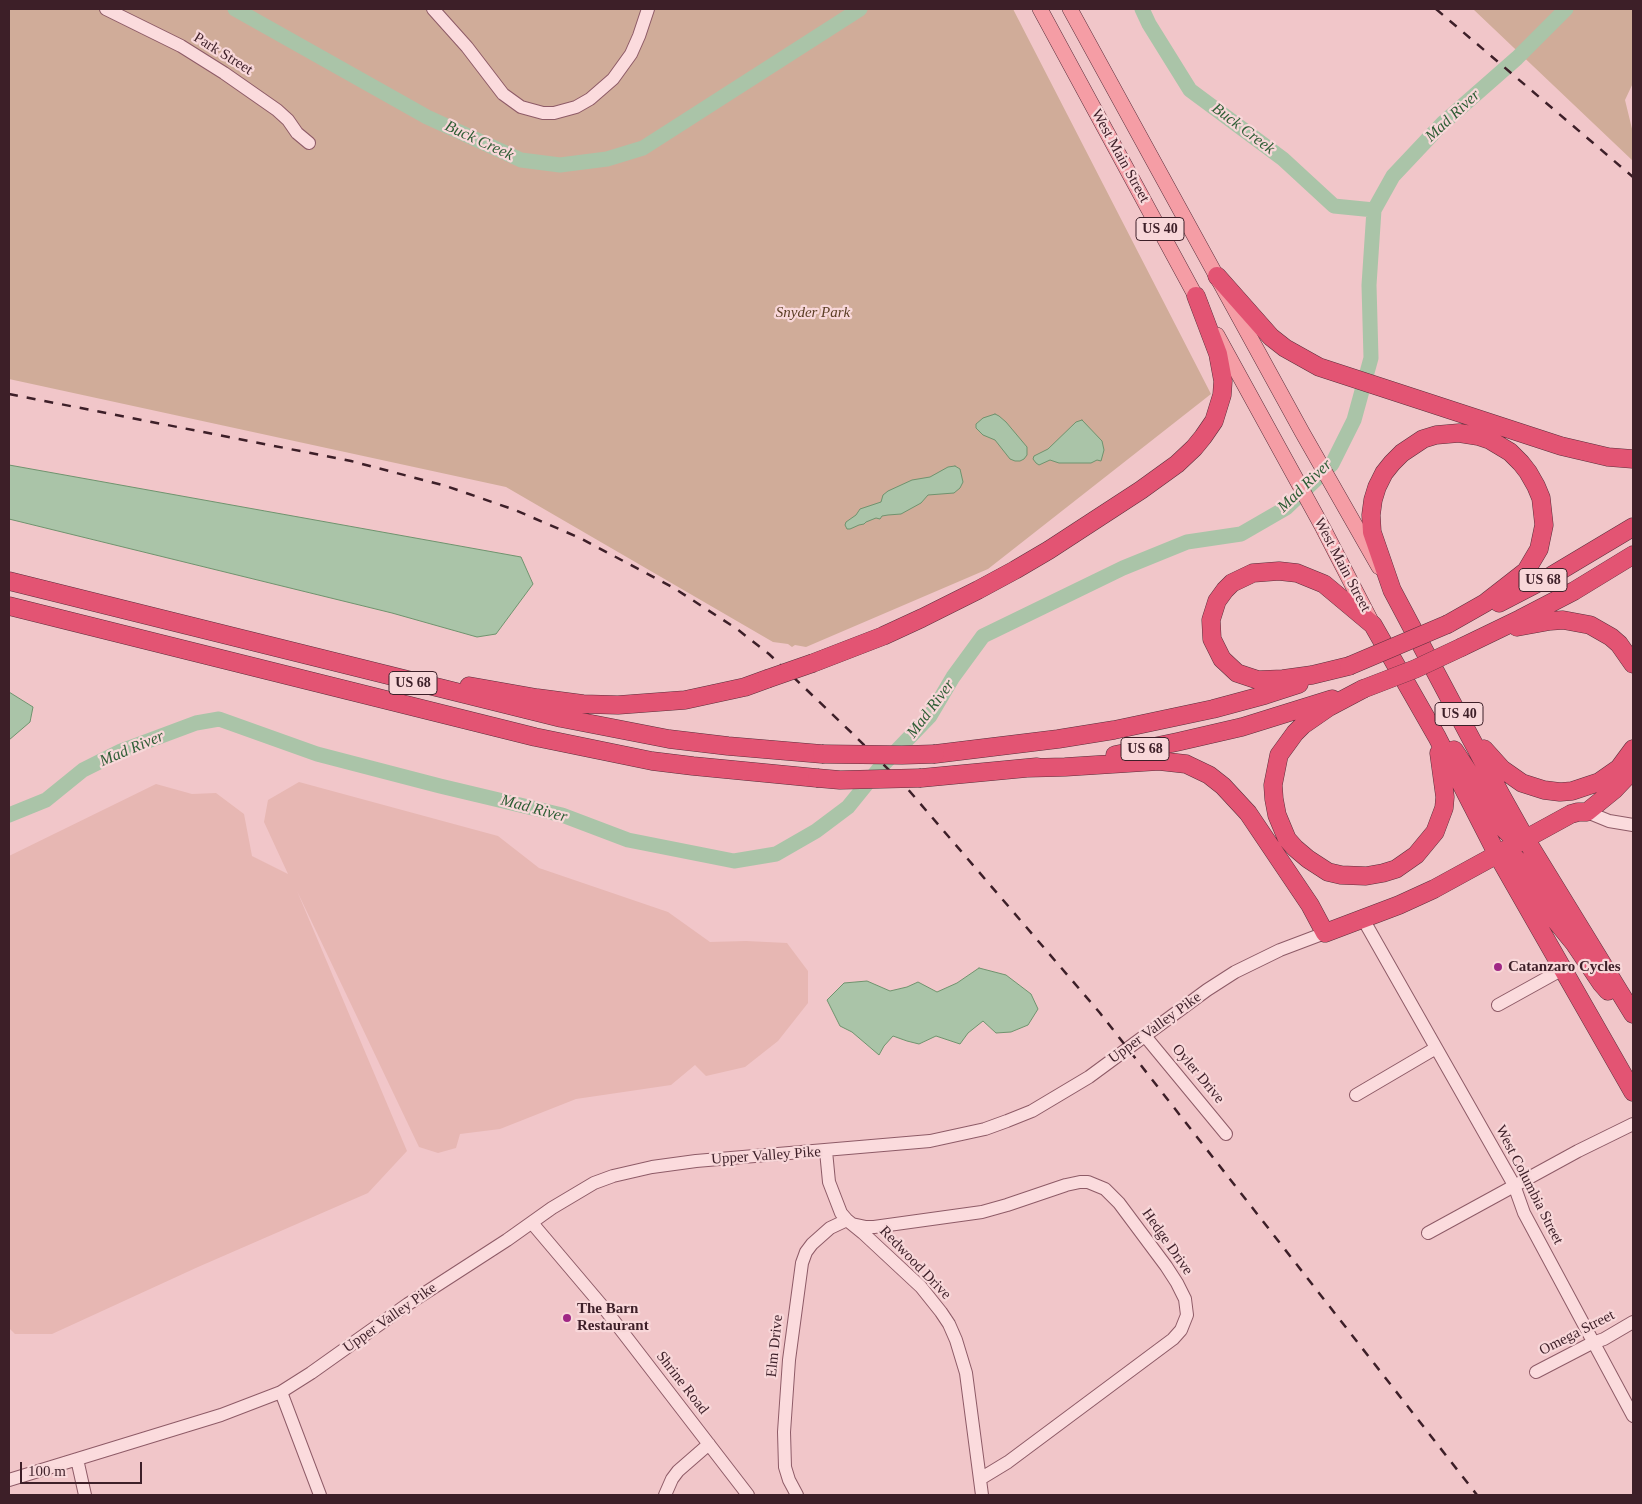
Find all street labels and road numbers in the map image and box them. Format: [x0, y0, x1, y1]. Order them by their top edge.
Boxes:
street label: Park Street [190, 29, 256, 79]
street label: West Main Street [1087, 106, 1153, 206]
road number: US 40 [1136, 218, 1184, 240]
street label: West Main Street [1310, 515, 1374, 615]
road number: US 68 [1519, 568, 1567, 592]
road number: US 68 [389, 671, 437, 694]
road number: US 40 [1435, 702, 1483, 726]
road number: US 68 [1121, 738, 1169, 761]
street label: Upper Valley Pike [1105, 988, 1205, 1068]
street label: Oyler Drive [1168, 1041, 1228, 1107]
street label: West Columbia Street [1491, 1122, 1567, 1248]
street label: Upper Valley Pike [711, 1143, 821, 1169]
street label: Hedge Drive [1138, 1205, 1196, 1279]
street label: Redwood Drive [875, 1222, 955, 1304]
street label: Upper Valley Pike [340, 1279, 440, 1357]
street label: Omega Street [1536, 1306, 1618, 1360]
street label: Elm Drive [763, 1314, 787, 1378]
street label: Shrine Road [652, 1348, 712, 1418]

